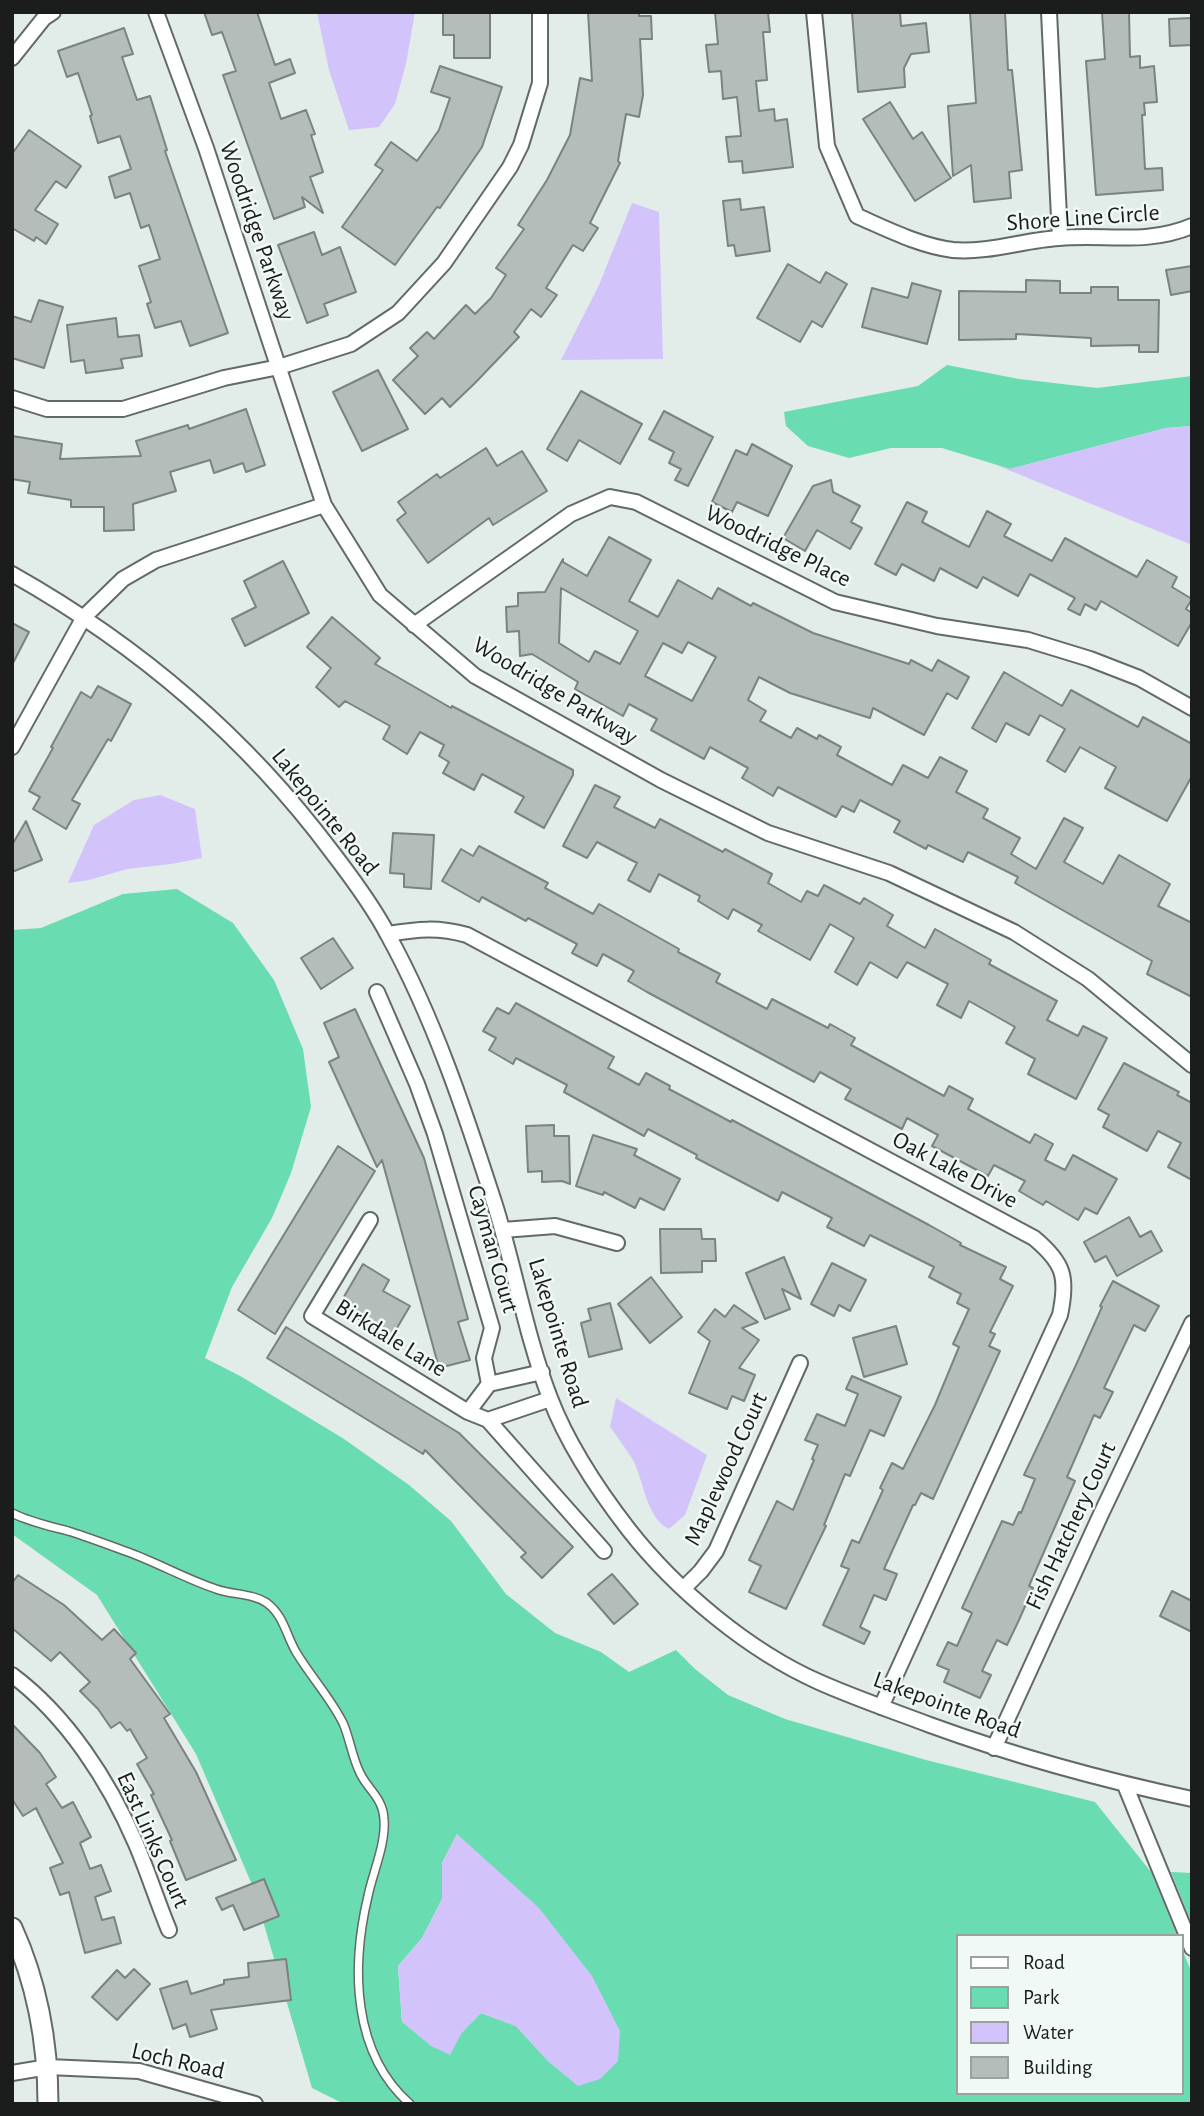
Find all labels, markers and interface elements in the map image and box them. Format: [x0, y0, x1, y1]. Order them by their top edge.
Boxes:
street label: Woodridge Parkway [213, 138, 301, 324]
street label: Shore Line Circle [1006, 198, 1160, 238]
street label: Woodridge Place [700, 498, 856, 594]
street label: Woodridge Parkway [467, 630, 643, 752]
street label: Lakepointe Road [265, 743, 385, 881]
street label: Oak Lake Drive [887, 1125, 1023, 1215]
street label: Cayman Court [461, 1182, 525, 1316]
street label: Lakepointe Road [522, 1255, 594, 1411]
street label: Birkdale Lane [330, 1292, 452, 1384]
street label: Maplewood Court [678, 1388, 774, 1550]
street label: Fish Hatchery Court [1019, 1437, 1123, 1615]
street label: Lakepointe Road [869, 1665, 1025, 1745]
street label: East Links Court [110, 1768, 196, 1912]
legend [956, 1934, 1183, 2095]
text: Road [1023, 1952, 1065, 1973]
text: Park [1023, 1987, 1059, 2008]
text: Water [1023, 2022, 1073, 2043]
street label: Loch Road [129, 2036, 227, 2086]
text: Building [1023, 2057, 1092, 2078]

